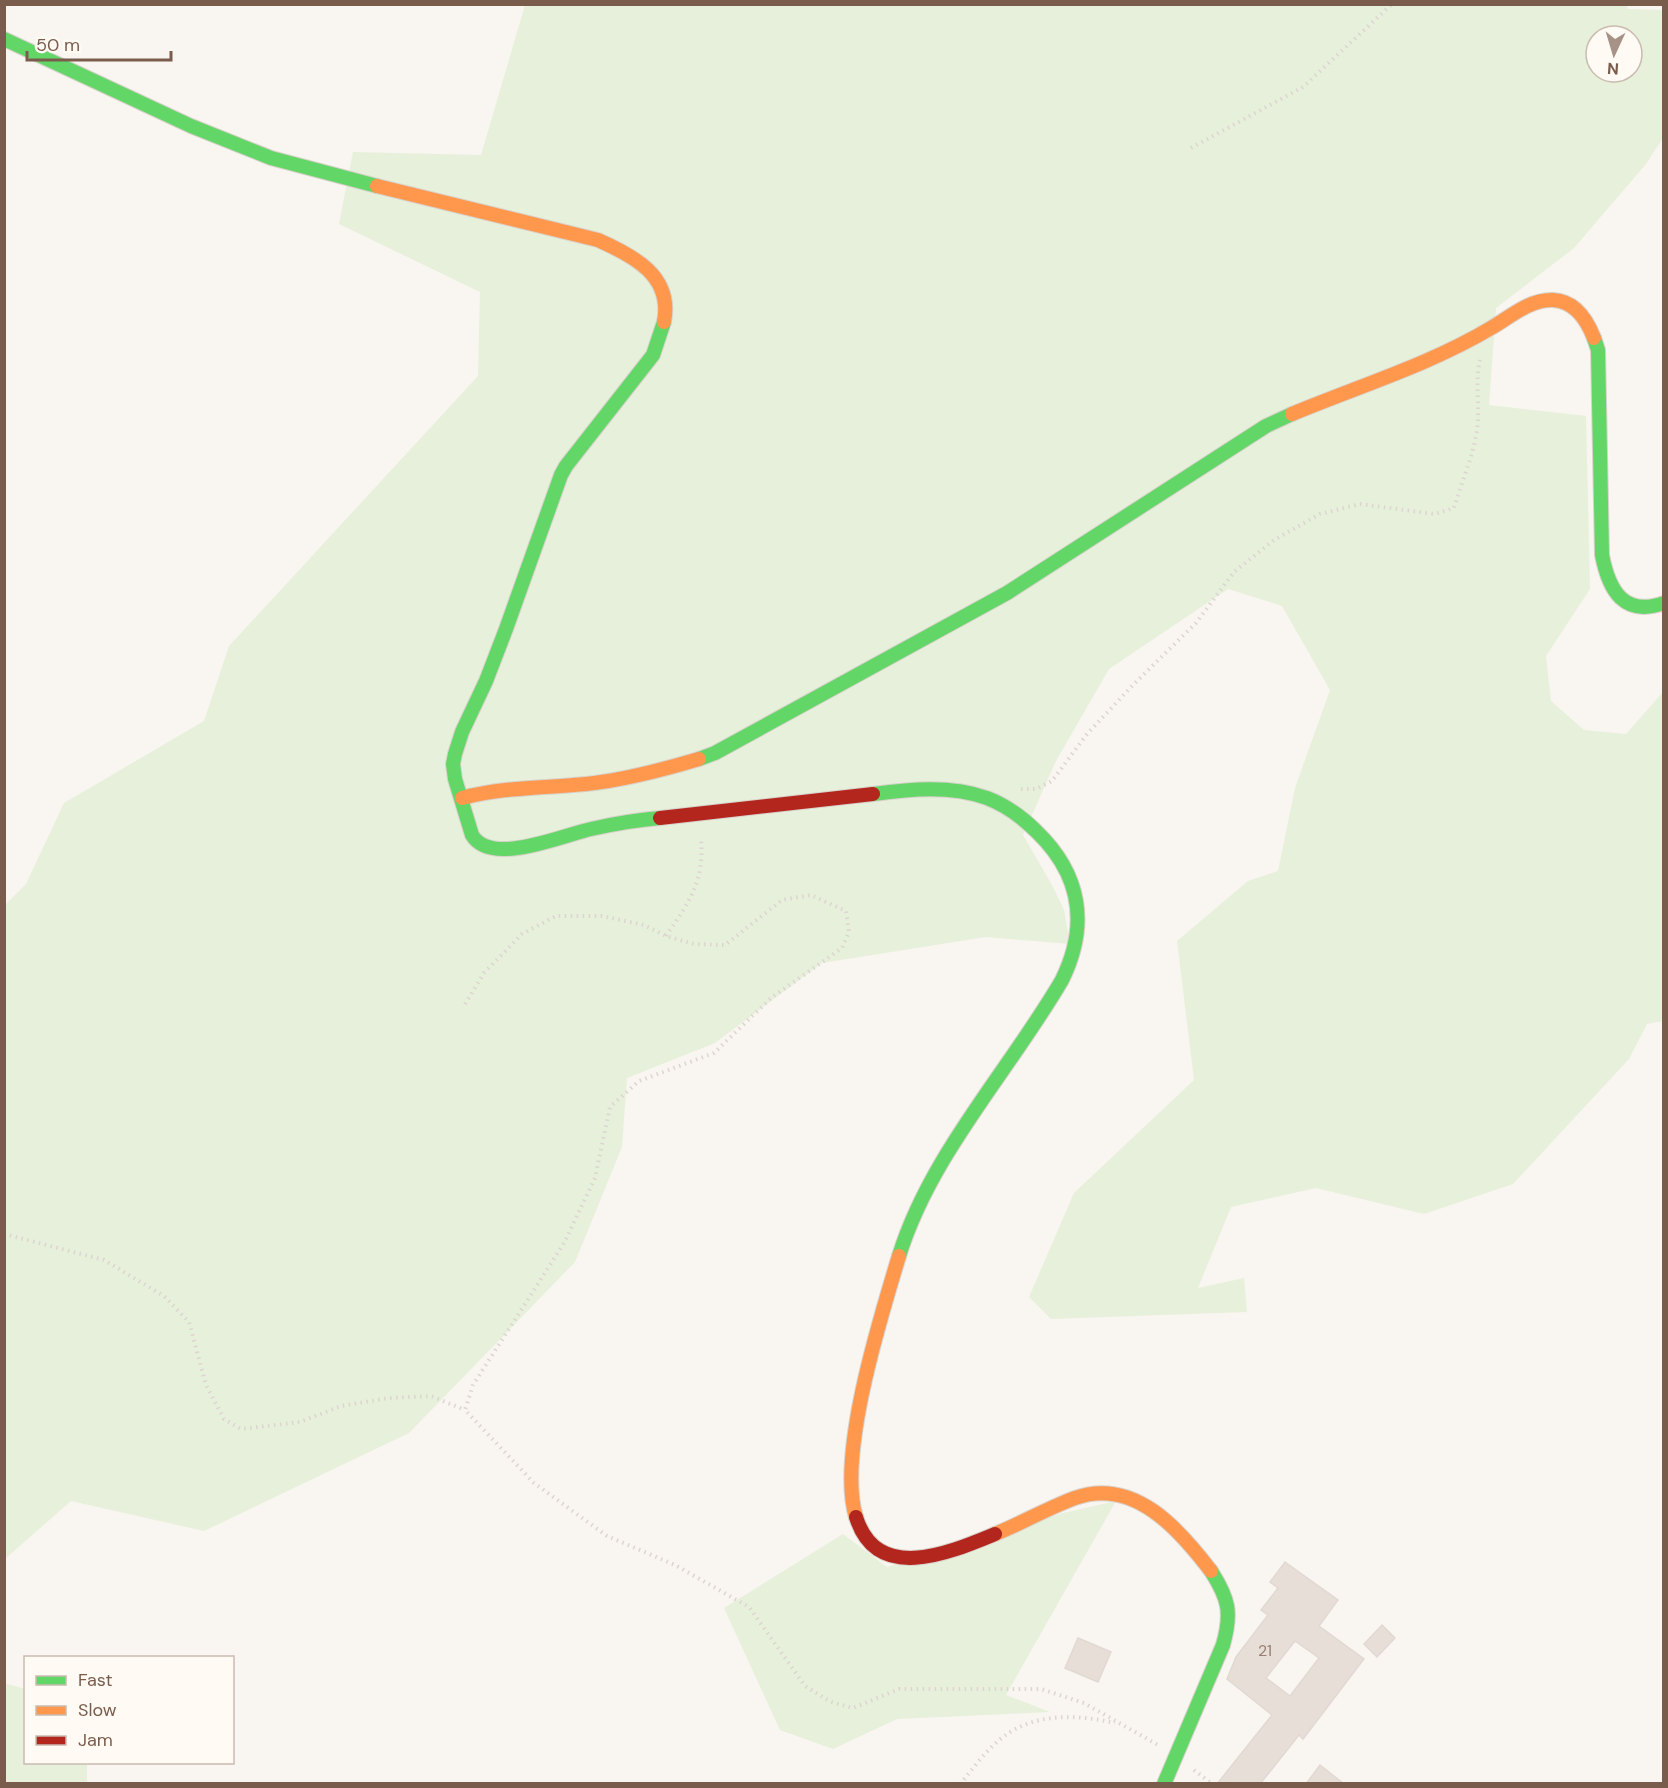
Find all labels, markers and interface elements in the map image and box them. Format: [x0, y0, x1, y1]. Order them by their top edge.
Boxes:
scale bar [27, 24, 171, 62]
north arrow [1584, 24, 1644, 84]
text: 50 m [36, 33, 80, 57]
text: N [1606, 58, 1620, 79]
house number: 21 [1258, 1640, 1272, 1661]
legend [24, 1656, 234, 1764]
text: Fast [78, 1668, 113, 1692]
text: Slow [78, 1698, 117, 1722]
text: Jam [78, 1728, 113, 1752]

